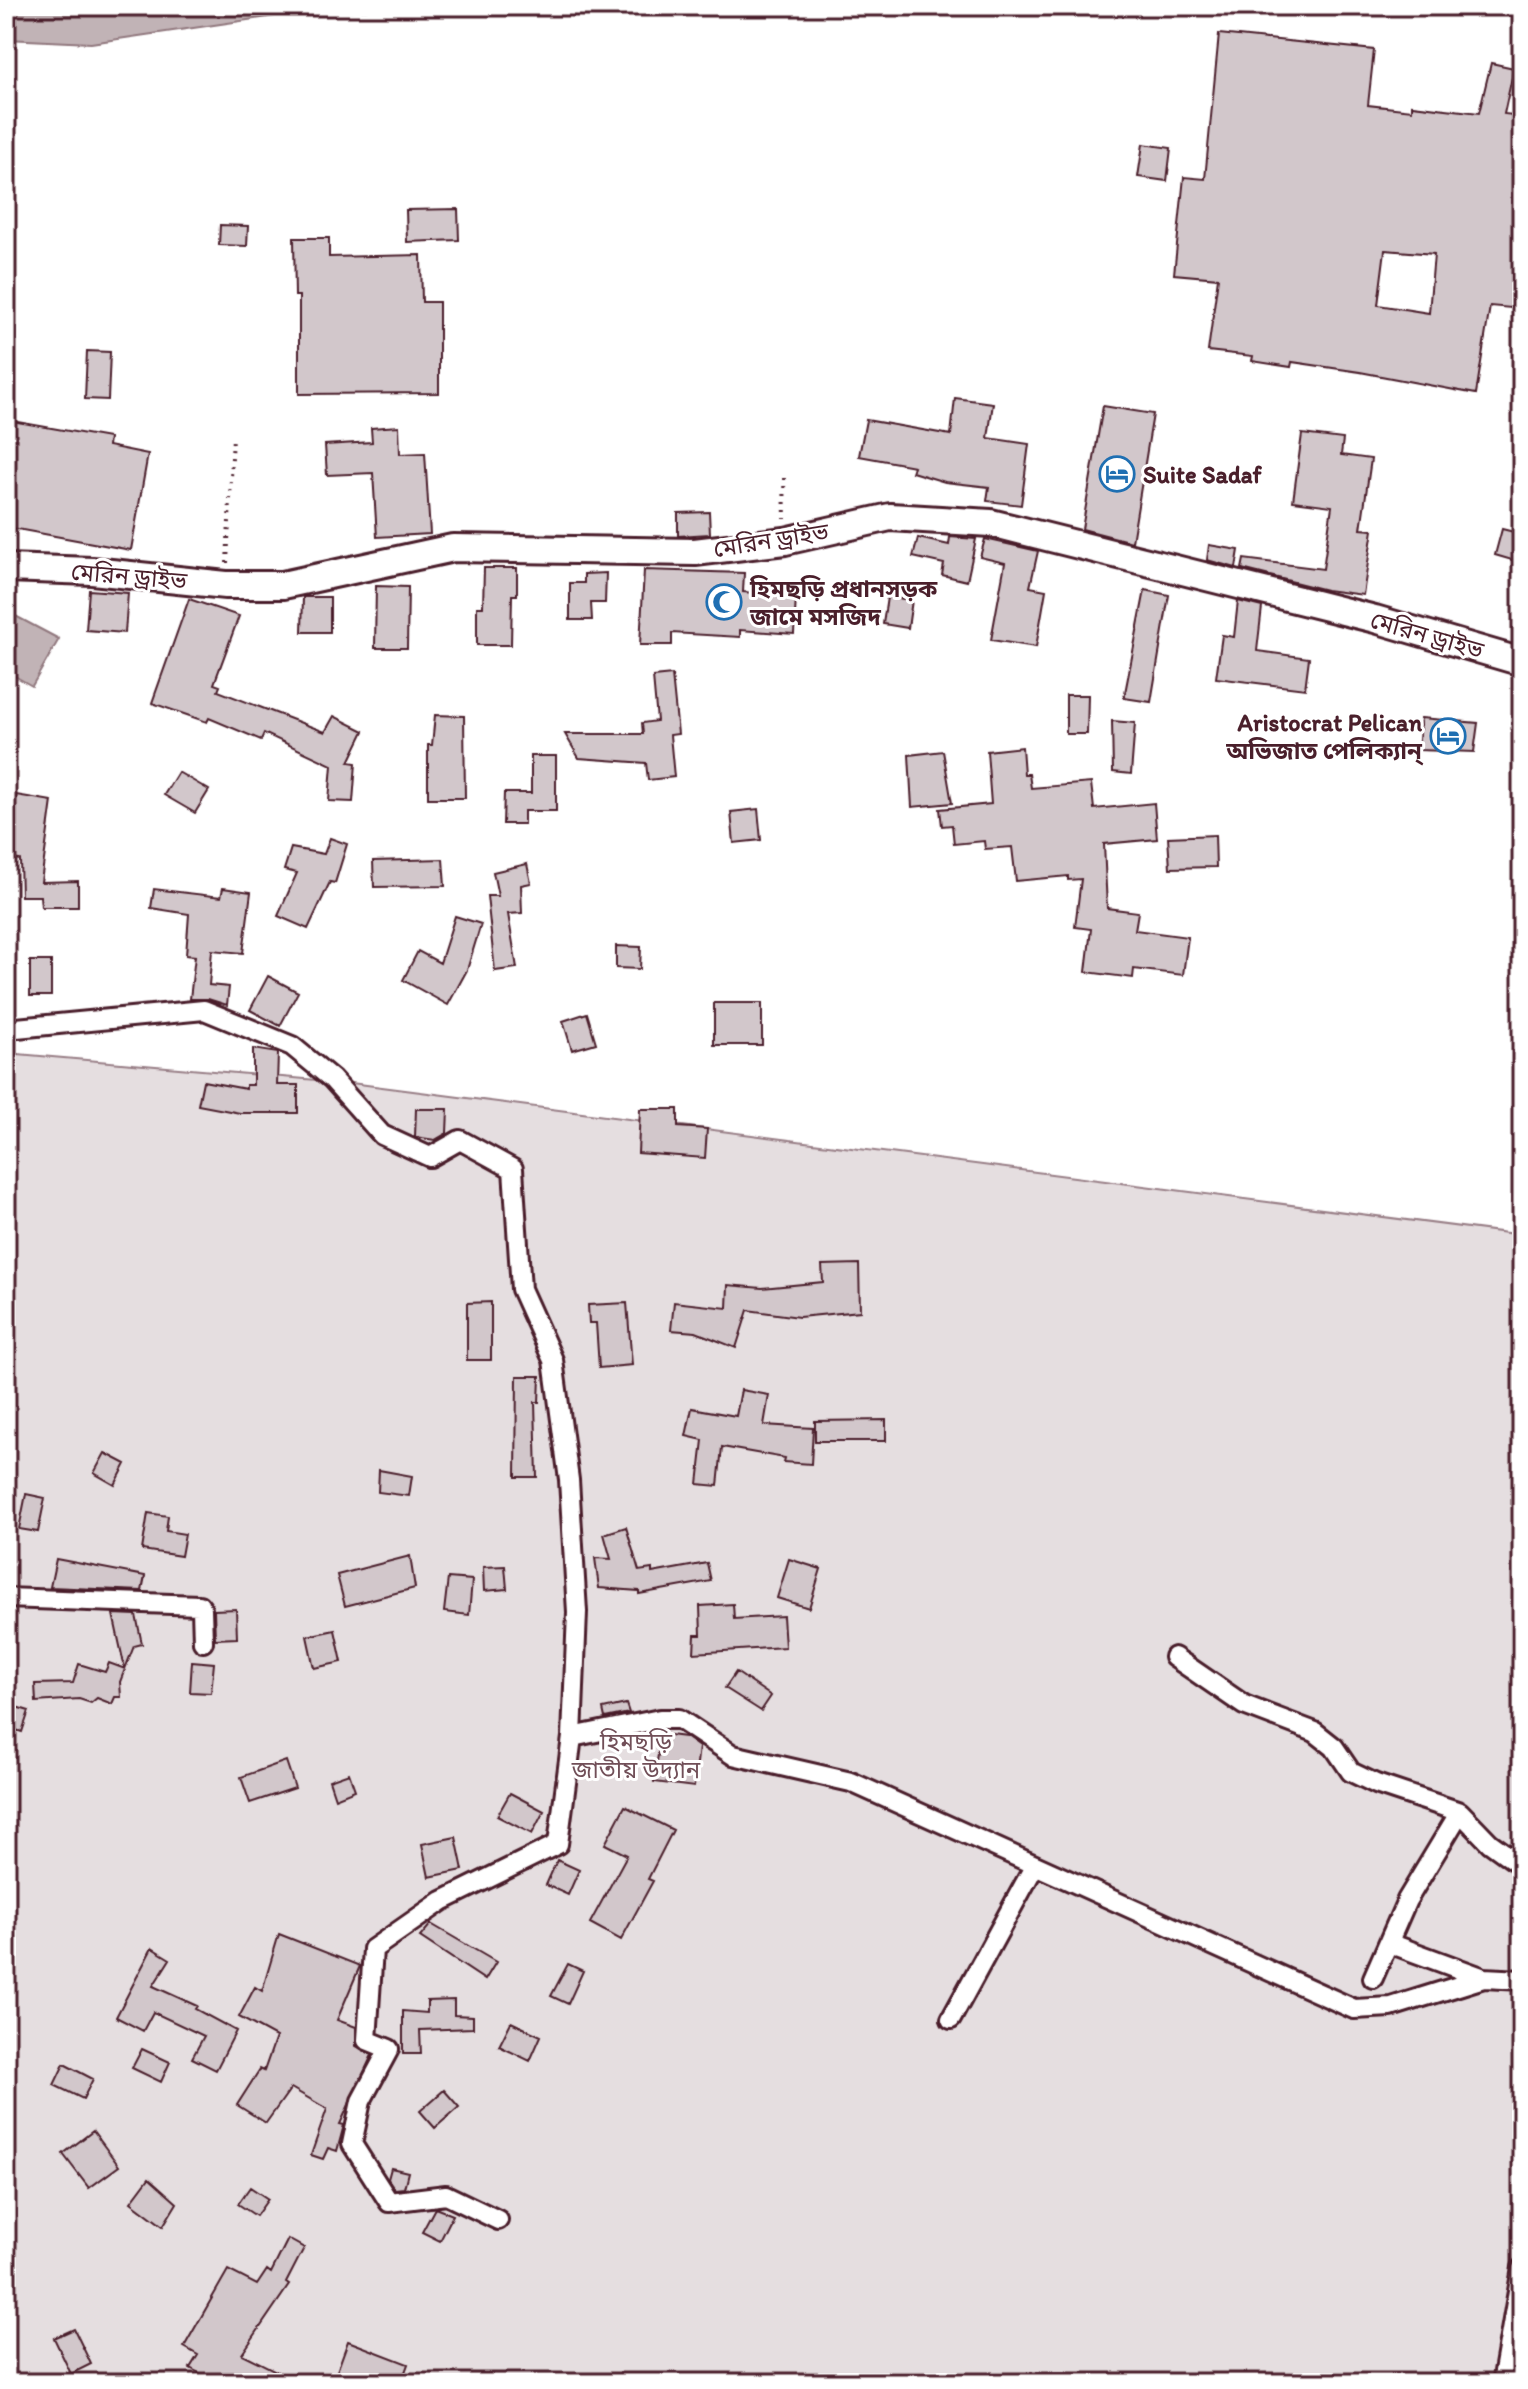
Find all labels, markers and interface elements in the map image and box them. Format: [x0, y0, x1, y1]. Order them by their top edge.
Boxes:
hotel icon: Suite Sadaf [1098, 455, 1136, 493]
place label: Suite Sadaf [1143, 460, 1263, 489]
street label: মেরিন ড্রাইভ [711, 516, 832, 563]
street label: মেরিন ড্রাইভ [70, 556, 189, 596]
place label: হিমছড়ি প্রধানসড়ক জামে মসজিদ [749, 574, 938, 631]
mosque icon: হিমছড়ি প্রধানসড়ক জামে মসজিদ [705, 583, 743, 621]
street label: মেরিন ড্রাইভ [1367, 605, 1488, 665]
place label: Aristocrat Pelican অভিজাত পেলিক্যান্ [1225, 708, 1424, 766]
hotel icon: Aristocrat Pelican অভিজাত পেলিক্যান্ [1429, 717, 1467, 755]
park label: হিমছড়ি জাতীয় উদ্যান [571, 1727, 701, 1784]

